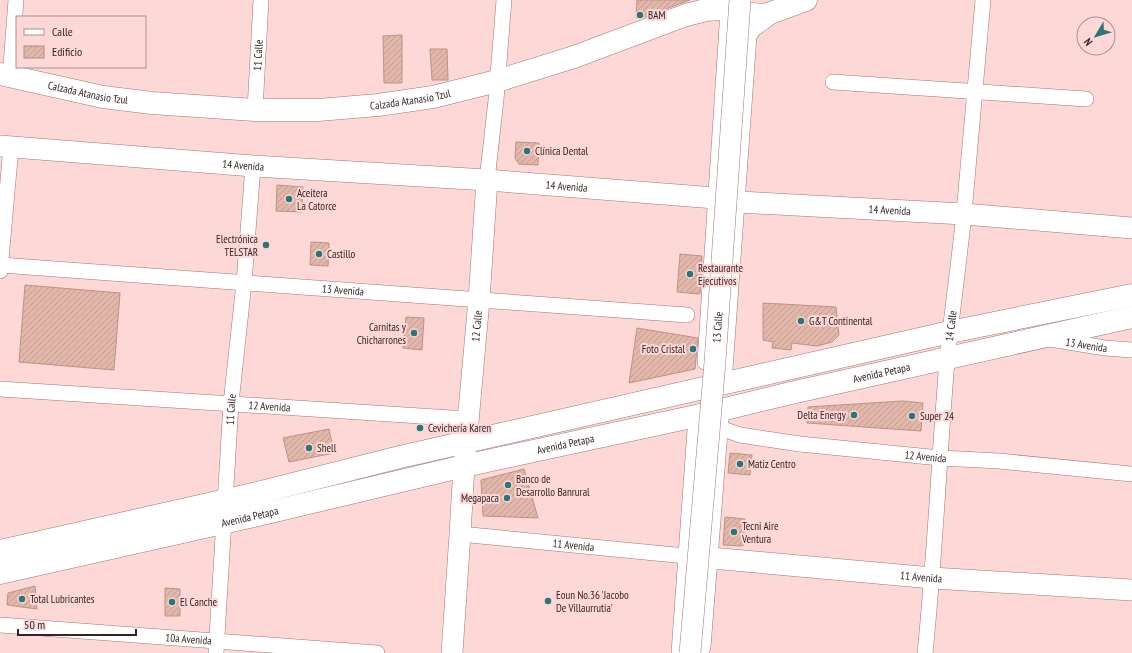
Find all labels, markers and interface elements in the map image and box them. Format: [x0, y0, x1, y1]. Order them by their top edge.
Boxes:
place label: BAM [648, 8, 665, 22]
marker: BAM [635, 10, 645, 20]
legend [16, 16, 146, 68]
north arrow [1076, 16, 1116, 56]
text: Calle [52, 24, 73, 39]
text: N [1081, 35, 1095, 49]
street label: 11 Calle [250, 39, 266, 71]
text: Edificio [52, 44, 82, 59]
street label: Calzada Atanasio Tzul [47, 78, 129, 107]
street label: Calzada Atanasio Tzul [369, 86, 452, 113]
place label: Clínica Dental [535, 144, 588, 158]
marker: Clínica Dental [522, 146, 532, 156]
street label: 14 Avenida [222, 157, 265, 174]
street label: 14 Avenida [545, 178, 588, 195]
place label: Aceitera La Catorce [297, 186, 337, 213]
marker: Aceitera La Catorce [284, 194, 294, 204]
street label: 14 Avenida [868, 202, 911, 218]
place label: Electrónica TELSTAR [216, 232, 258, 259]
marker: Electrónica TELSTAR [261, 240, 271, 250]
place label: Castillo [327, 247, 356, 261]
marker: Castillo [314, 249, 324, 259]
place label: Restaurante Ejecutivos [698, 261, 743, 288]
marker: Restaurante Ejecutivos [685, 269, 695, 279]
street label: 13 Avenida [322, 281, 365, 298]
street label: 12 Calle [468, 309, 485, 342]
street label: 14 Calle [942, 309, 960, 342]
street label: 13 Calle [709, 311, 725, 343]
place label: G&T Continental [809, 314, 873, 328]
marker: G&T Continental [796, 316, 806, 326]
place label: Carnitas y Chicharrones [357, 320, 407, 347]
marker: Carnitas y Chicharrones [409, 328, 419, 338]
street label: 13 Avenida [1065, 335, 1108, 355]
place label: Foto Cristal [642, 342, 685, 356]
marker: Foto Cristal [688, 344, 698, 354]
street label: Avenida Petapa [852, 360, 911, 386]
street label: 11 Calle [223, 393, 239, 425]
street label: 12 Avenida [248, 398, 291, 415]
place label: Delta Energy [797, 408, 847, 422]
place label: Super 24 [920, 409, 954, 423]
marker: Delta Energy [849, 410, 859, 420]
marker: Super 24 [907, 411, 917, 421]
place label: Cevichería Karen [428, 421, 491, 435]
marker: Cevichería Karen [415, 423, 425, 433]
street label: Avenida Petapa [536, 431, 595, 457]
place label: Shell [317, 441, 337, 455]
marker: Shell [304, 443, 314, 453]
street label: 12 Avenida [904, 447, 947, 465]
place label: Matiz Centro [748, 457, 796, 471]
marker: Matiz Centro [735, 459, 745, 469]
place label: Banco de Desarrollo Banrural [516, 472, 590, 499]
marker: Banco de Desarrollo Banrural [503, 480, 513, 490]
place label: Megapaca [461, 491, 499, 505]
marker: Megapaca [502, 493, 512, 503]
street label: Avenida Petapa [220, 503, 280, 530]
place label: Tecni Aire Ventura [741, 519, 779, 546]
marker: Tecni Aire Ventura [729, 527, 739, 537]
street label: 11 Avenida [552, 536, 595, 554]
street label: 11 Avenida [900, 568, 943, 586]
place label: Eoun No.36 'Jacobo De Villaurrutia' [556, 588, 629, 615]
place label: Total Lubricantes [30, 592, 95, 606]
marker: Total Lubricantes [17, 594, 27, 604]
place label: El Canche [180, 595, 217, 609]
marker: Eoun No.36 'Jacobo De Villaurrutia' [543, 596, 553, 606]
marker: El Canche [167, 597, 177, 607]
scale bar [18, 611, 136, 637]
text: 50 m [24, 617, 45, 632]
street label: 10a Avenida [165, 630, 212, 648]

